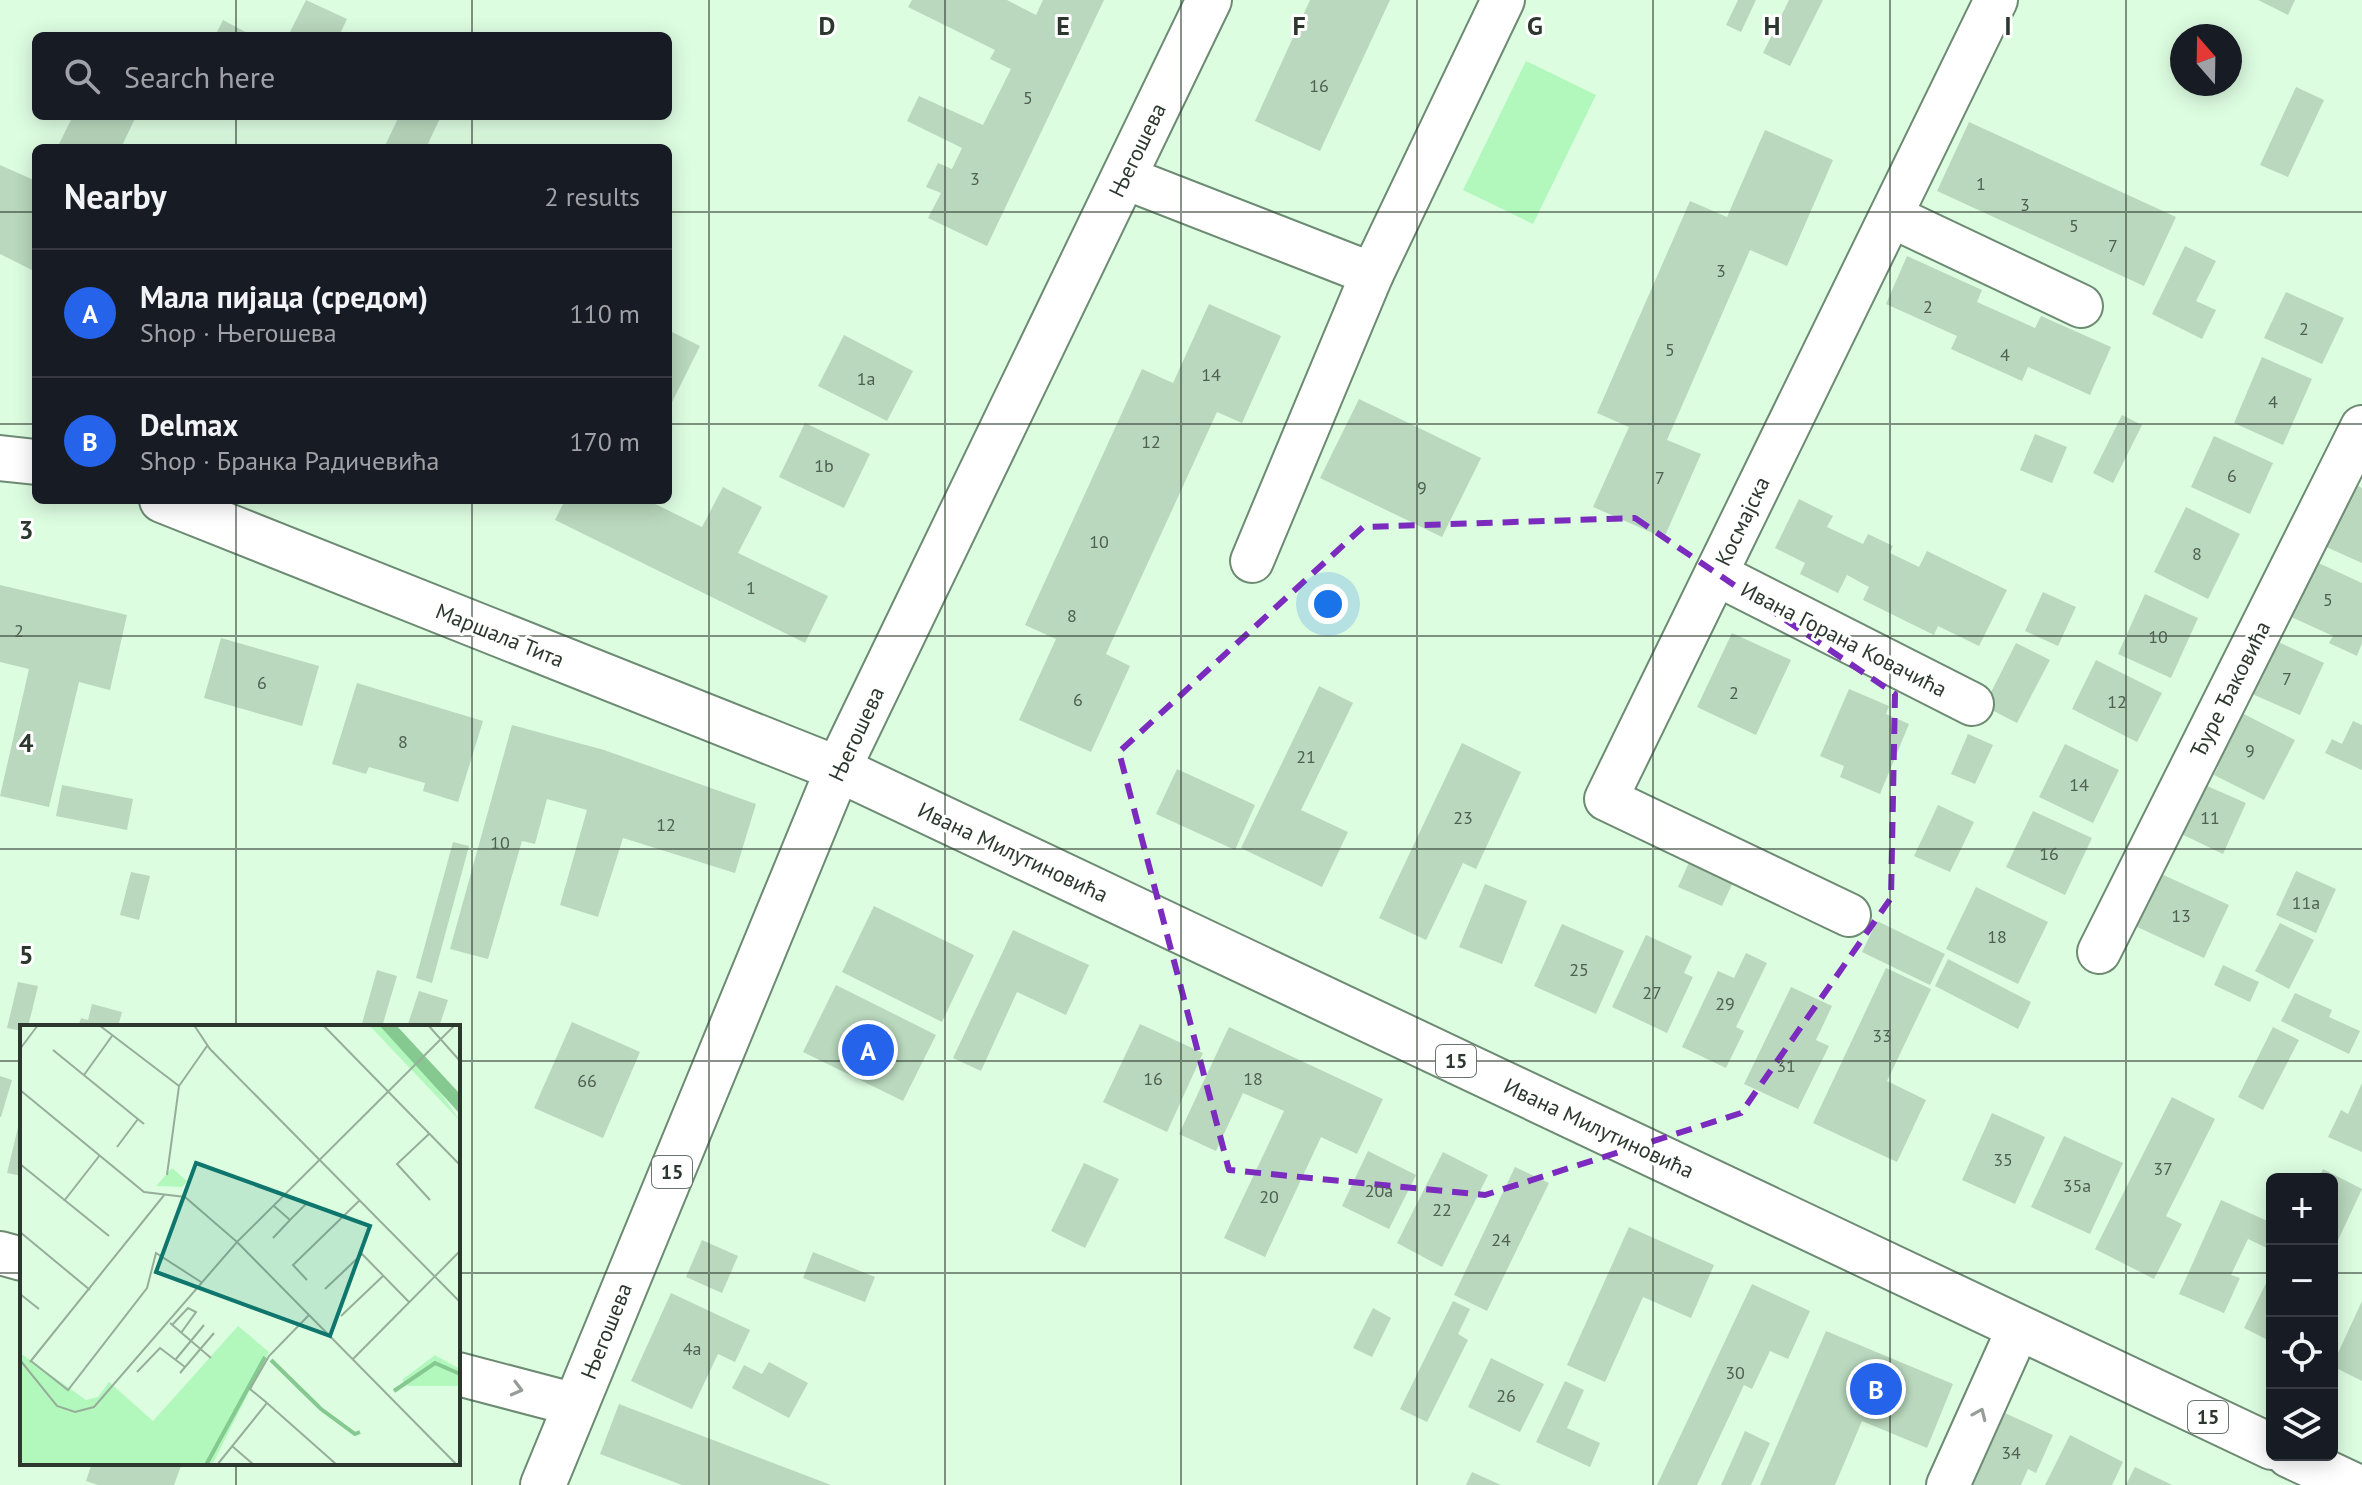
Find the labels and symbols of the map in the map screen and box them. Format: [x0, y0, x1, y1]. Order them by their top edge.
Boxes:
text: D [819, 9, 835, 42]
text: E [1056, 9, 1070, 42]
text: F [1292, 9, 1306, 42]
text: G [1527, 9, 1543, 42]
text: H [1764, 9, 1780, 42]
text: I [2004, 9, 2012, 42]
north arrow [2170, 24, 2242, 96]
house number: 16 [1309, 74, 1329, 97]
house number: 5 [1023, 86, 1033, 109]
street label: Његошева [1102, 98, 1172, 202]
house number: 3 [970, 167, 980, 190]
house number: 1 [1976, 172, 1986, 195]
house number: 3 [2020, 193, 2030, 216]
house number: 5 [2069, 214, 2079, 237]
house number: 7 [2108, 234, 2118, 257]
house number: 3 [1716, 259, 1726, 282]
house number: 2 [1923, 295, 1933, 318]
house number: 2 [2299, 317, 2309, 340]
house number: 5 [1665, 338, 1675, 361]
house number: 4 [2000, 343, 2010, 366]
house number: 14 [1201, 363, 1221, 386]
house number: 1a [857, 367, 875, 390]
house number: 4 [2268, 390, 2278, 413]
house number: 12 [1141, 430, 1161, 453]
house number: 1b [814, 454, 834, 477]
house number: 6 [2227, 464, 2237, 487]
house number: 7 [1655, 466, 1665, 489]
street label: Космајска [1708, 472, 1776, 570]
house number: 9 [1417, 476, 1427, 499]
text: 3 [19, 513, 33, 546]
house number: 10 [1089, 530, 1109, 553]
house number: 8 [2192, 542, 2202, 565]
street label: Ивана Горана Ковачића [1736, 575, 1952, 703]
house number: 1 [746, 576, 756, 599]
your location [1308, 584, 1348, 624]
house number: 5 [2323, 588, 2333, 611]
street label: Маршала Тита [432, 597, 568, 673]
house number: 8 [1067, 604, 1077, 627]
street label: Ђуре Ђаковића [2184, 616, 2276, 762]
house number: 2 [14, 619, 24, 642]
house number: 10 [2148, 625, 2168, 648]
house number: 7 [2282, 667, 2292, 690]
house number: 6 [257, 671, 267, 694]
house number: 2 [1729, 681, 1739, 704]
street label: Његошева [822, 682, 890, 786]
house number: 6 [1073, 688, 1083, 711]
house number: 12 [2107, 690, 2127, 713]
text: 4 [19, 726, 34, 759]
house number: 8 [398, 730, 408, 753]
house number: 9 [2245, 739, 2255, 762]
house number: 21 [1296, 745, 1316, 768]
house number: 14 [2069, 773, 2089, 796]
street label: Ивана Милутиновића [913, 796, 1113, 908]
house number: 23 [1453, 806, 1473, 829]
house number: 11 [2200, 806, 2220, 829]
house number: 12 [656, 813, 676, 836]
house number: 10 [490, 831, 510, 854]
house number: 16 [2039, 842, 2059, 865]
house number: 11a [2292, 891, 2320, 914]
house number: 13 [2171, 904, 2191, 927]
house number: 18 [1987, 925, 2007, 948]
text: 5 [19, 938, 33, 971]
house number: 25 [1569, 958, 1589, 981]
house number: 27 [1642, 981, 1662, 1004]
house number: 29 [1715, 992, 1735, 1015]
pin: A [842, 1020, 894, 1080]
house number: 33 [1872, 1024, 1892, 1047]
inset map [20, 1025, 460, 1465]
road number: 15 [1436, 1045, 1476, 1077]
house number: 31 [1776, 1054, 1796, 1077]
house number: 16 [1143, 1067, 1163, 1090]
house number: 18 [1243, 1067, 1263, 1090]
house number: 66 [577, 1069, 597, 1092]
street label: Ивана Милутиновића [1499, 1072, 1699, 1184]
house number: 35 [1993, 1148, 2013, 1171]
road number: 15 [652, 1156, 692, 1188]
house number: 37 [2153, 1157, 2173, 1180]
house number: 35a [2063, 1174, 2091, 1197]
house number: 20a [1365, 1179, 1393, 1202]
house number: 20 [1259, 1185, 1279, 1208]
house number: 22 [1432, 1198, 1452, 1221]
house number: 24 [1491, 1228, 1511, 1251]
street label: Његошева [574, 1279, 638, 1383]
house number: 4a [683, 1337, 701, 1360]
pin: B [1850, 1359, 1902, 1419]
house number: 30 [1725, 1361, 1745, 1384]
one-way arrow [510, 1380, 524, 1397]
house number: 26 [1496, 1384, 1516, 1407]
road number: 15 [2188, 1401, 2228, 1433]
one-way arrow [1970, 1408, 1986, 1422]
house number: 34 [2001, 1441, 2021, 1464]

